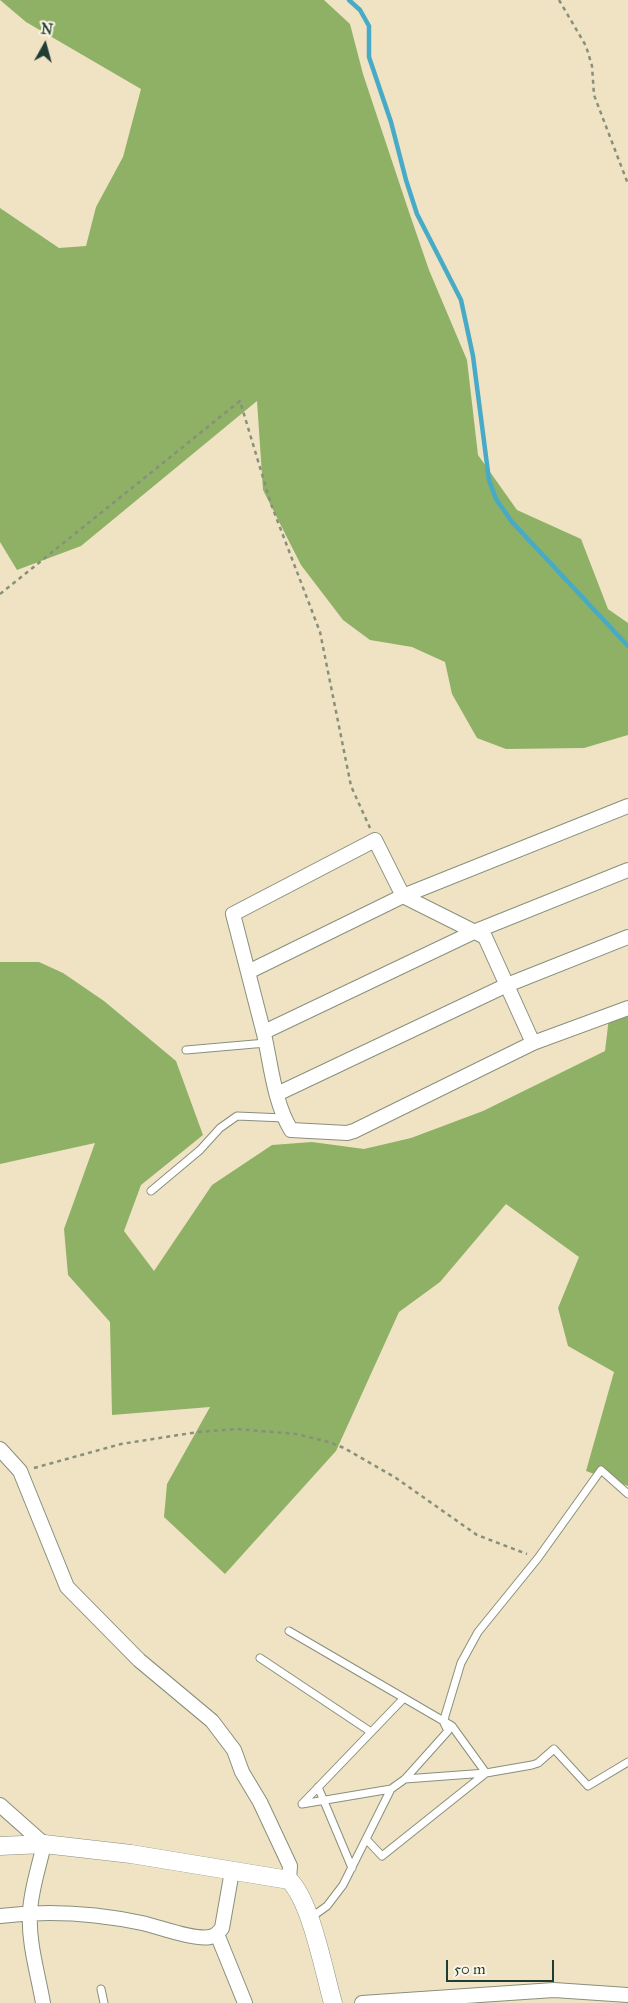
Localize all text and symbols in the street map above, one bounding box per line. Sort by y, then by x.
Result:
north arrow [20,20,70,70]
text: N [40,20,54,39]
scale bar [448,1950,556,1982]
text: 50 m [454,1960,486,1978]

